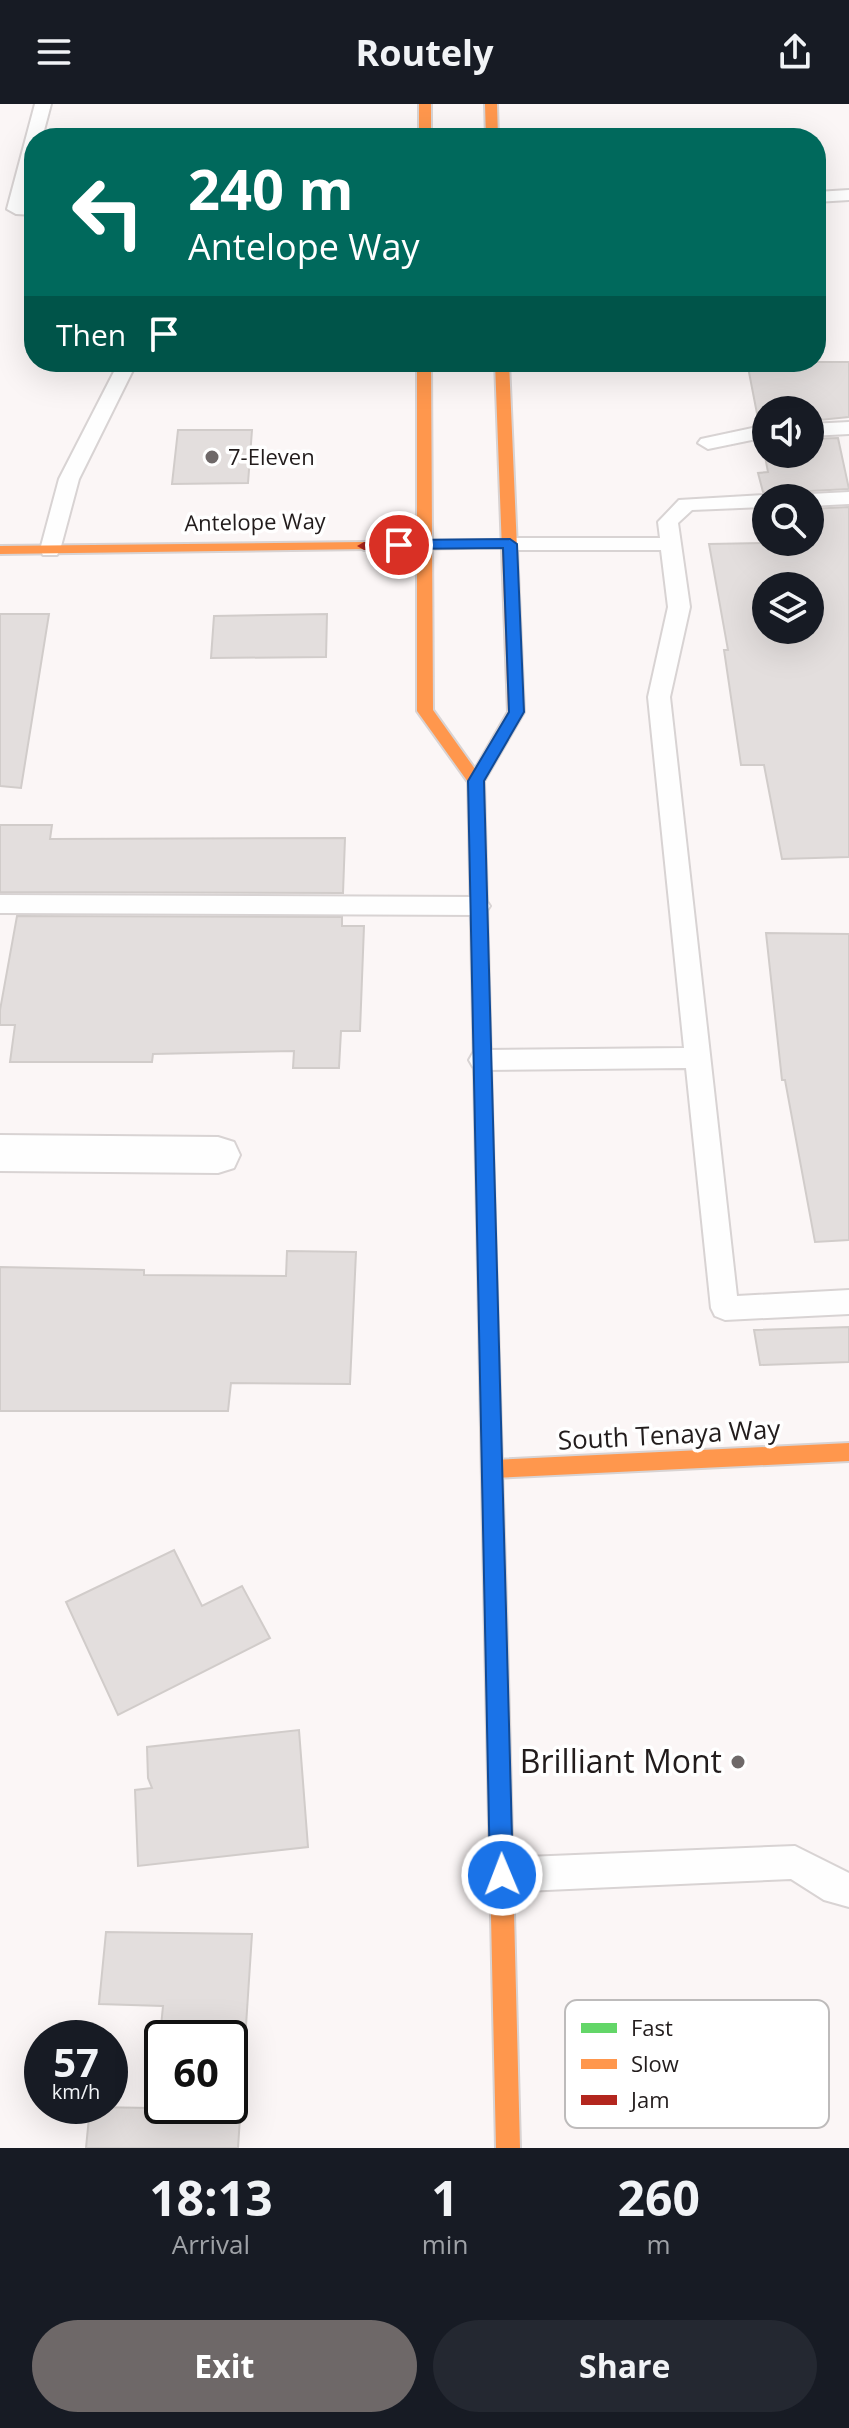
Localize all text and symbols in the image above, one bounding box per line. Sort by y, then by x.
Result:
text: Routely [355,28,494,77]
icon: menu [32,30,76,74]
icon: share [773,30,817,74]
text: 240 m [188,150,354,226]
icon: left [56,160,160,264]
text: Antelope Way [188,222,420,271]
icon: arrive [142,312,186,356]
text: Then [56,314,126,355]
map controls [752,396,824,644]
button: sound [752,396,824,468]
place label: 7-Eleven [228,441,315,471]
marker: 7-Eleven [203,448,221,466]
button: search [752,484,824,556]
street label: Antelope Way [184,505,327,537]
pin [365,511,433,579]
icon: arrive [377,523,421,567]
button: layers [752,572,824,644]
street label: South Tenaya Way [557,1410,782,1458]
place label: Brilliant Mont [520,1739,722,1782]
marker: Brilliant Mont [729,1753,747,1771]
position arrow [460,1833,544,1917]
legend [565,2000,829,2128]
text: Fast [631,2012,673,2042]
speed limit sign: 60 [144,2020,248,2124]
text: 57 [53,2034,99,2089]
text: Slow [631,2048,679,2078]
text: km/h [52,2078,100,2105]
text: Jam [629,2084,670,2114]
text: 18:13 [149,2165,273,2230]
text: 1 [431,2165,459,2230]
text: 260 [617,2165,700,2230]
text: Arrival [172,2226,250,2262]
text: min [422,2226,468,2262]
text: m [647,2226,671,2262]
button: Exit [32,2320,417,2412]
button: Share [433,2320,817,2412]

